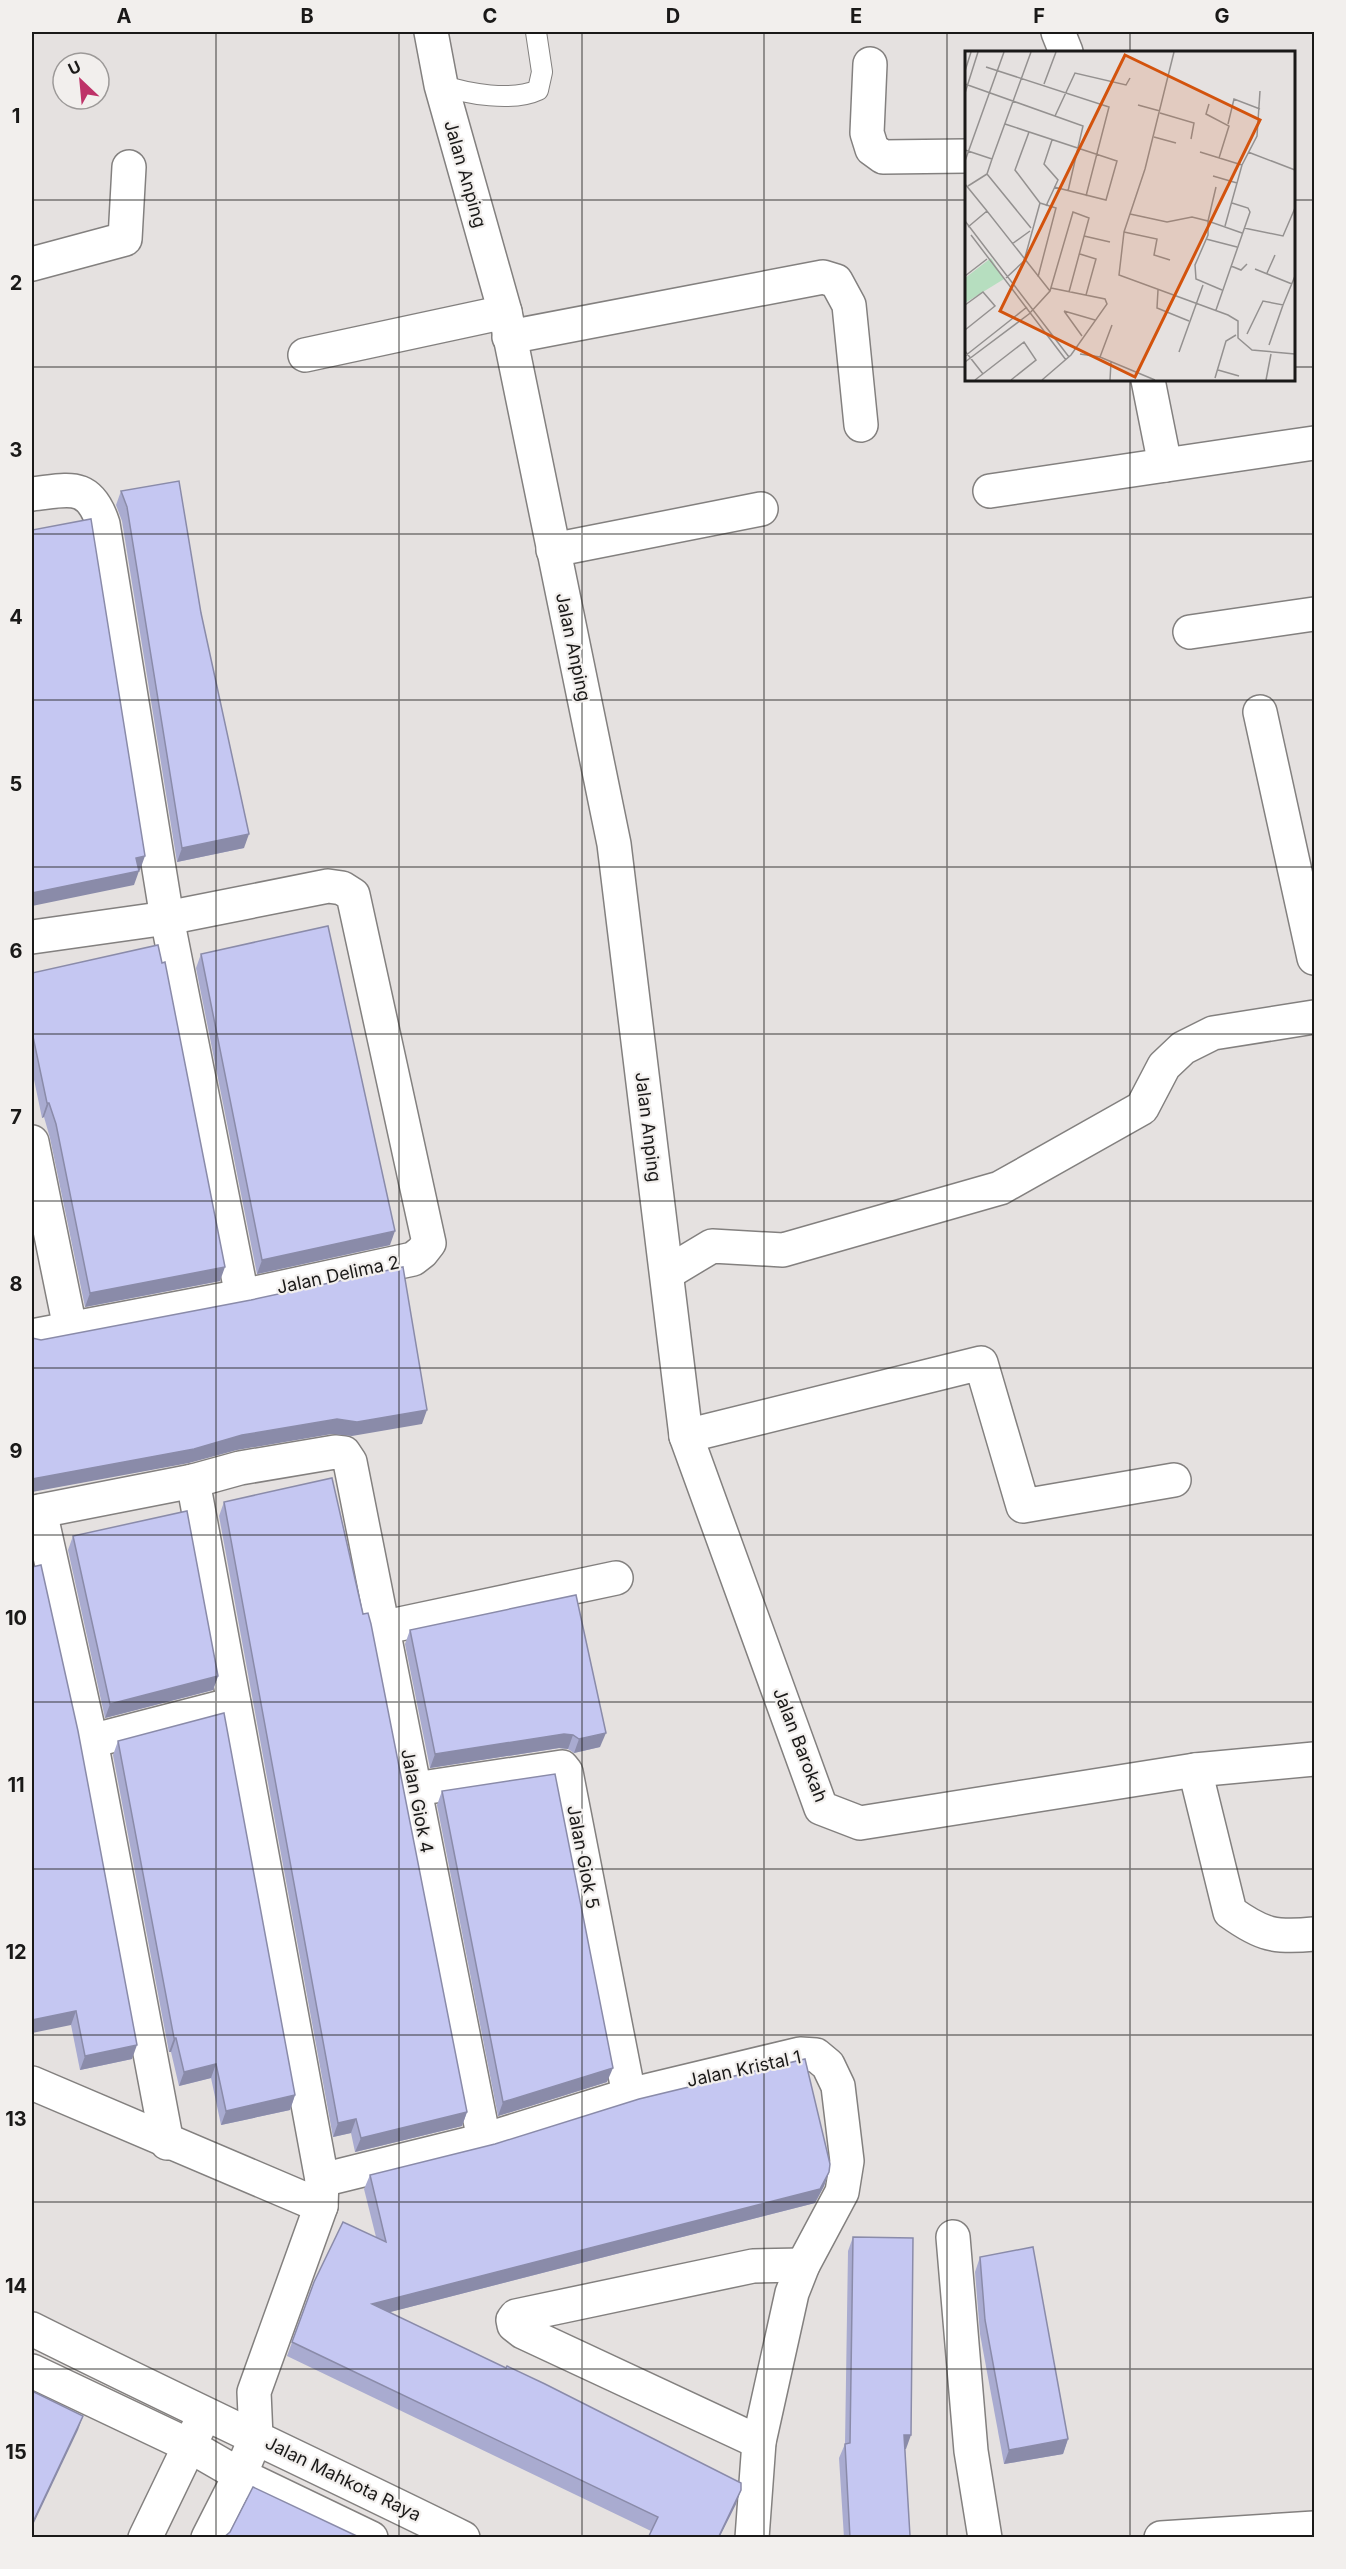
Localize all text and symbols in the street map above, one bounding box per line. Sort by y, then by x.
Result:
text: A [117,4,132,28]
text: B [300,4,314,28]
text: C [483,4,497,28]
text: D [666,4,680,28]
text: E [850,4,862,28]
text: F [1033,4,1045,28]
text: G [1214,4,1230,28]
north arrow [51,51,111,111]
inset map [965,51,1295,381]
text: U [65,56,84,79]
text: 1 [12,104,20,128]
street label: Jalan Anping [440,118,491,230]
text: 2 [10,271,22,295]
text: 3 [10,438,22,462]
street label: Jalan Anping [552,591,595,703]
text: 4 [9,605,23,629]
text: 5 [10,772,22,796]
text: 6 [10,939,23,963]
street label: Jalan Anping [631,1071,666,1183]
text: 7 [10,1105,22,1129]
street label: Jalan Delima 2 [275,1251,401,1298]
text: 8 [9,1272,23,1296]
text: 9 [10,1439,23,1463]
text: 10 [5,1606,27,1630]
street label: Jalan Barokah [769,1685,832,1805]
street label: Jalan Giok 4 [397,1747,438,1855]
text: 11 [7,1773,25,1797]
street label: Jalan Giok 5 [563,1803,604,1910]
text: 12 [5,1940,27,1964]
street label: Jalan Kristal 1 [685,2046,803,2091]
text: 13 [5,2107,27,2131]
text: 14 [5,2274,27,2298]
street label: Jalan Mahkota Raya [262,2432,424,2525]
text: 15 [5,2440,27,2464]

